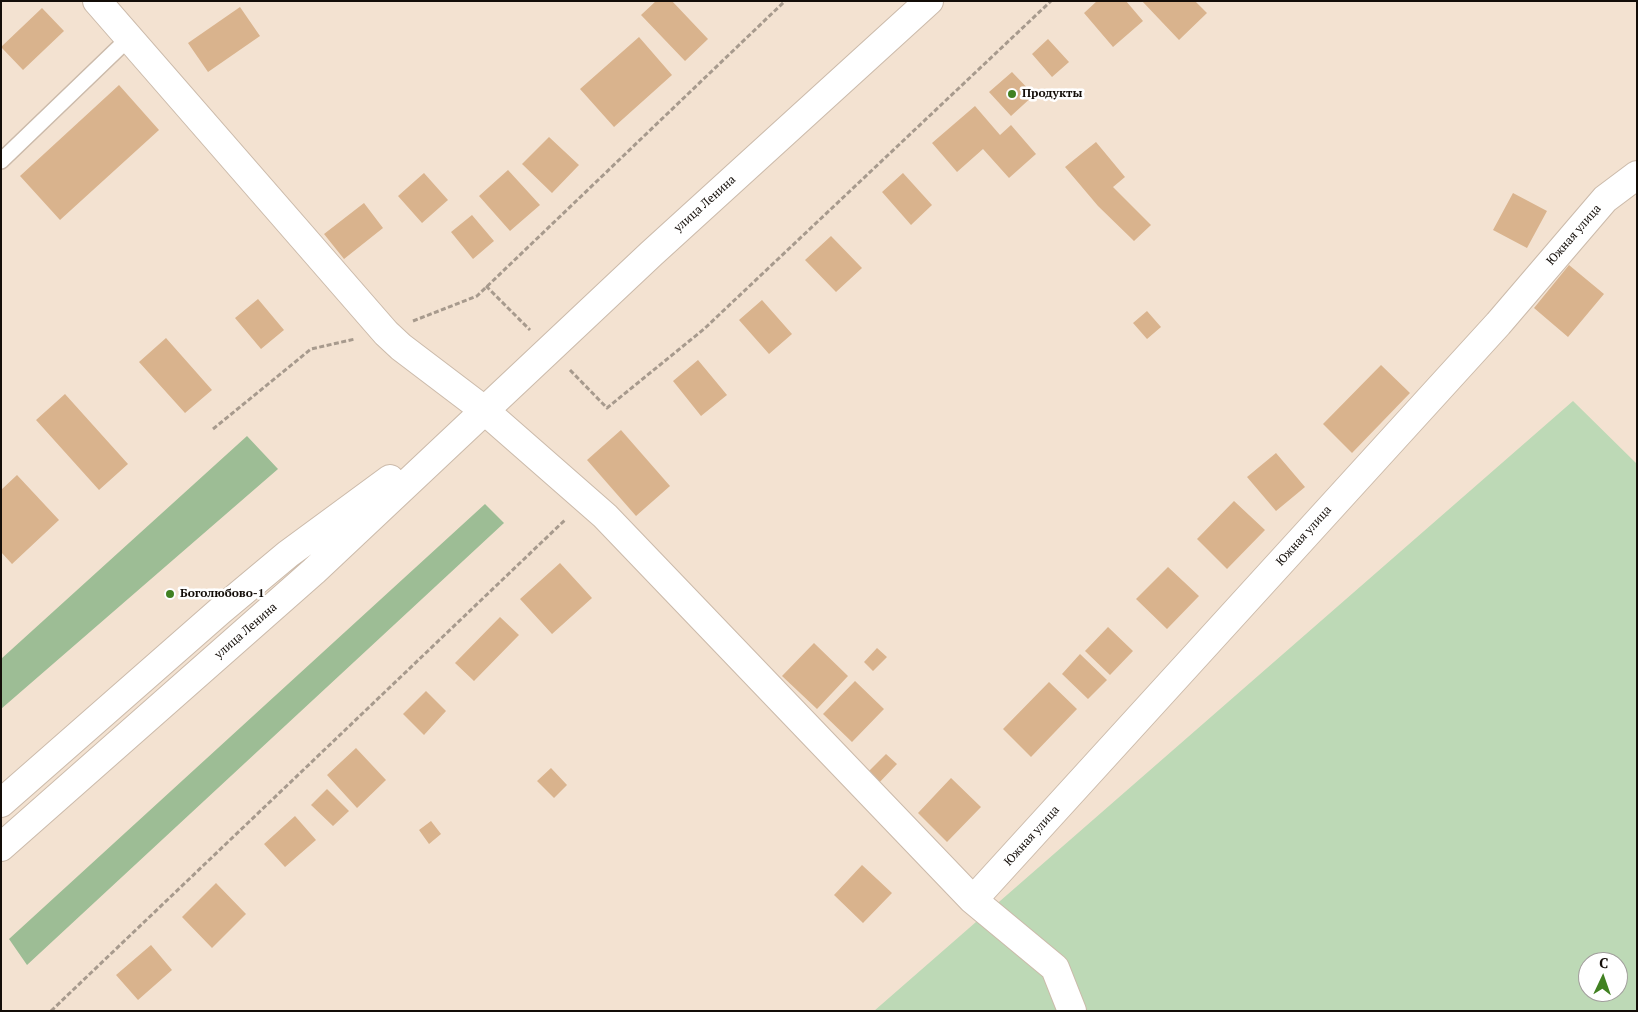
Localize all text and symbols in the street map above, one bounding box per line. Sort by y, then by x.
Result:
place label: Продукты [1022,87,1082,101]
marker: Продукты [1006,88,1018,100]
street label: улица Ленина [671,173,739,235]
street label: Южная улица [1544,202,1604,268]
street label: Южная улица [1273,503,1335,569]
place label: Боголюбово-1 [180,587,265,601]
marker: Боголюбово-1 [164,588,176,600]
street label: улица Ленина [212,600,280,662]
street label: Южная улица [1001,803,1063,869]
north arrow [1578,952,1628,1002]
text: С [1599,953,1609,972]

